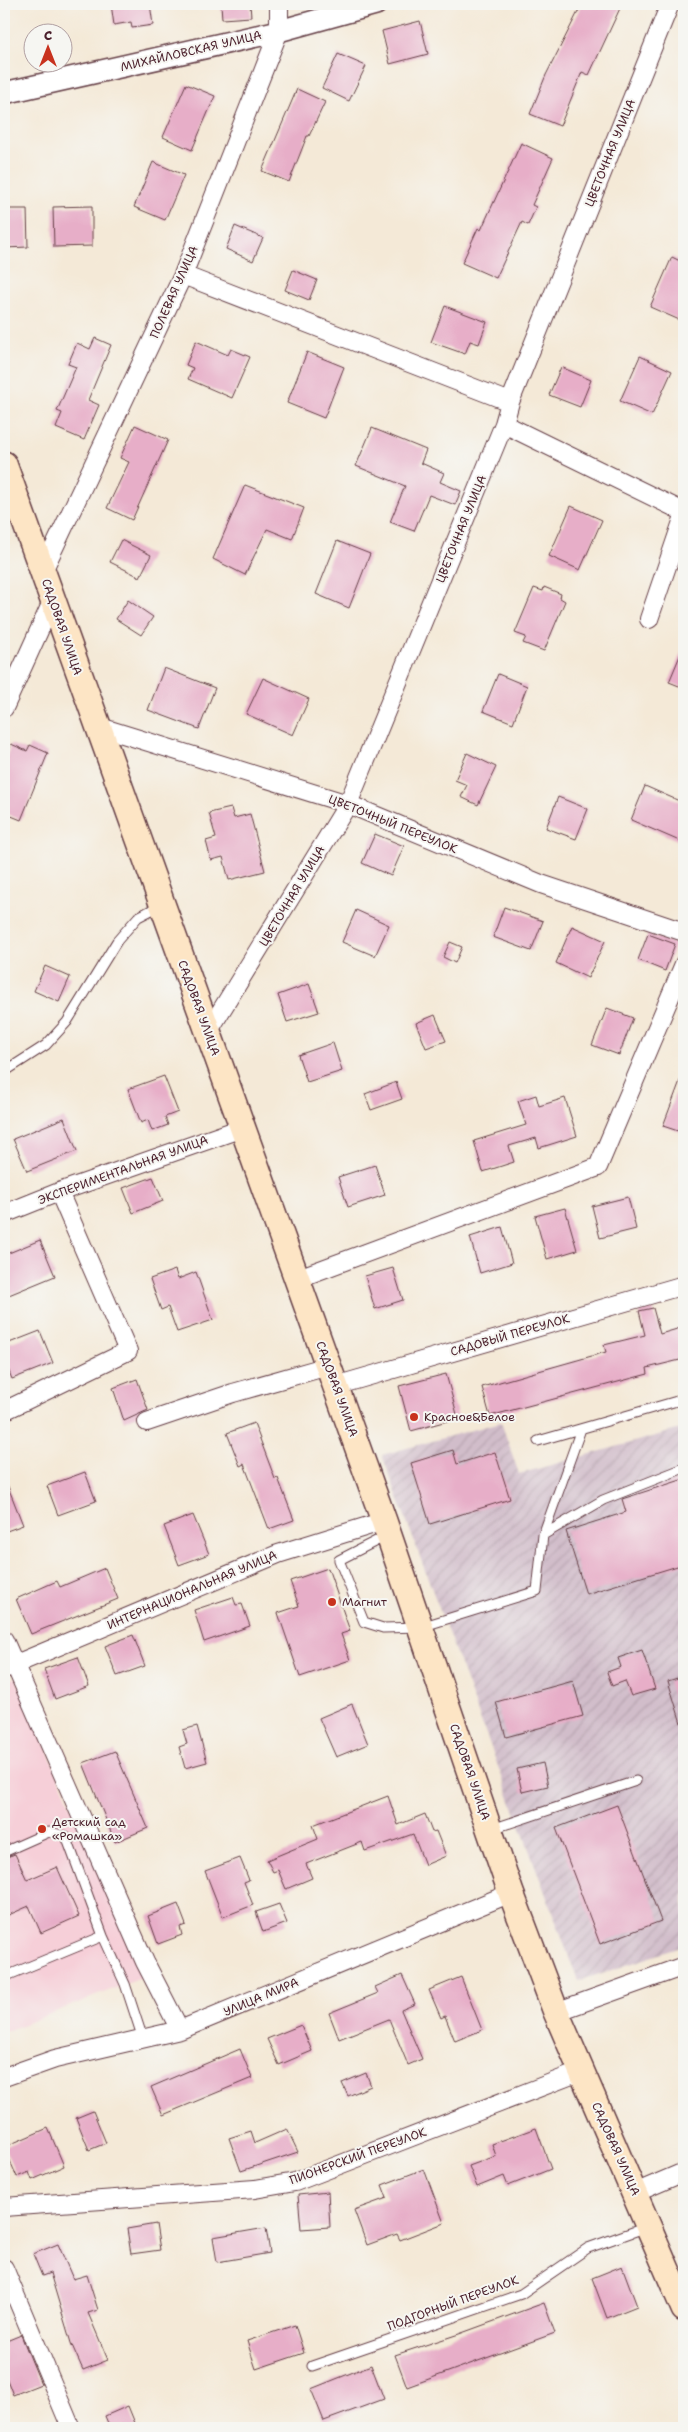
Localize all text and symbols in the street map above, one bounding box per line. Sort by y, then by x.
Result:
north arrow [22,22,72,72]
text: С [44,26,52,44]
street label: МИХАЙЛОВСКАЯ УЛИЦА [119,27,263,75]
street label: ЦВЕТОЧНАЯ УЛИЦА [581,96,639,209]
street label: ПОЛЕВАЯ УЛИЦА [146,243,202,341]
street label: ЦВЕТОЧНАЯ УЛИЦА [432,472,490,585]
street label: САДОВАЯ УЛИЦА [38,577,86,678]
street label: ЦВЕТОЧНЫЙ ПЕРЕУЛОК [326,791,460,857]
street label: ЦВЕТОЧНАЯ УЛИЦА [256,842,329,949]
street label: САДОВАЯ УЛИЦА [174,958,224,1058]
street label: ЭКСПЕРИМЕНТАЛЬНАЯ УЛИЦА [36,1132,210,1208]
street label: САДОВЫЙ ПЕРЕУЛОК [448,1310,572,1360]
street label: САДОВАЯ УЛИЦА [312,1339,362,1439]
place label: Красное&Белое [424,1409,515,1425]
marker: Красное&Белое [408,1411,420,1423]
street label: ИНТЕРНАЦИОНАЛЬНАЯ УЛИЦА [105,1547,280,1633]
place label: Магнит [342,1594,388,1610]
marker: Магнит [326,1596,338,1608]
street label: САДОВАЯ УЛИЦА [446,1722,494,1823]
place label: Детский сад «Ромашка» [52,1814,126,1844]
marker: Детский сад «Ромашка» [36,1823,48,1835]
street label: УЛИЦА МИРА [221,1974,301,2020]
street label: САДОВАЯ УЛИЦА [588,2100,644,2199]
street label: ПИОНЕРСКИЙ ПЕРЕУЛОК [287,2124,429,2188]
street label: ПОДГОРНЫЙ ПЕРЕУЛОК [385,2272,521,2334]

